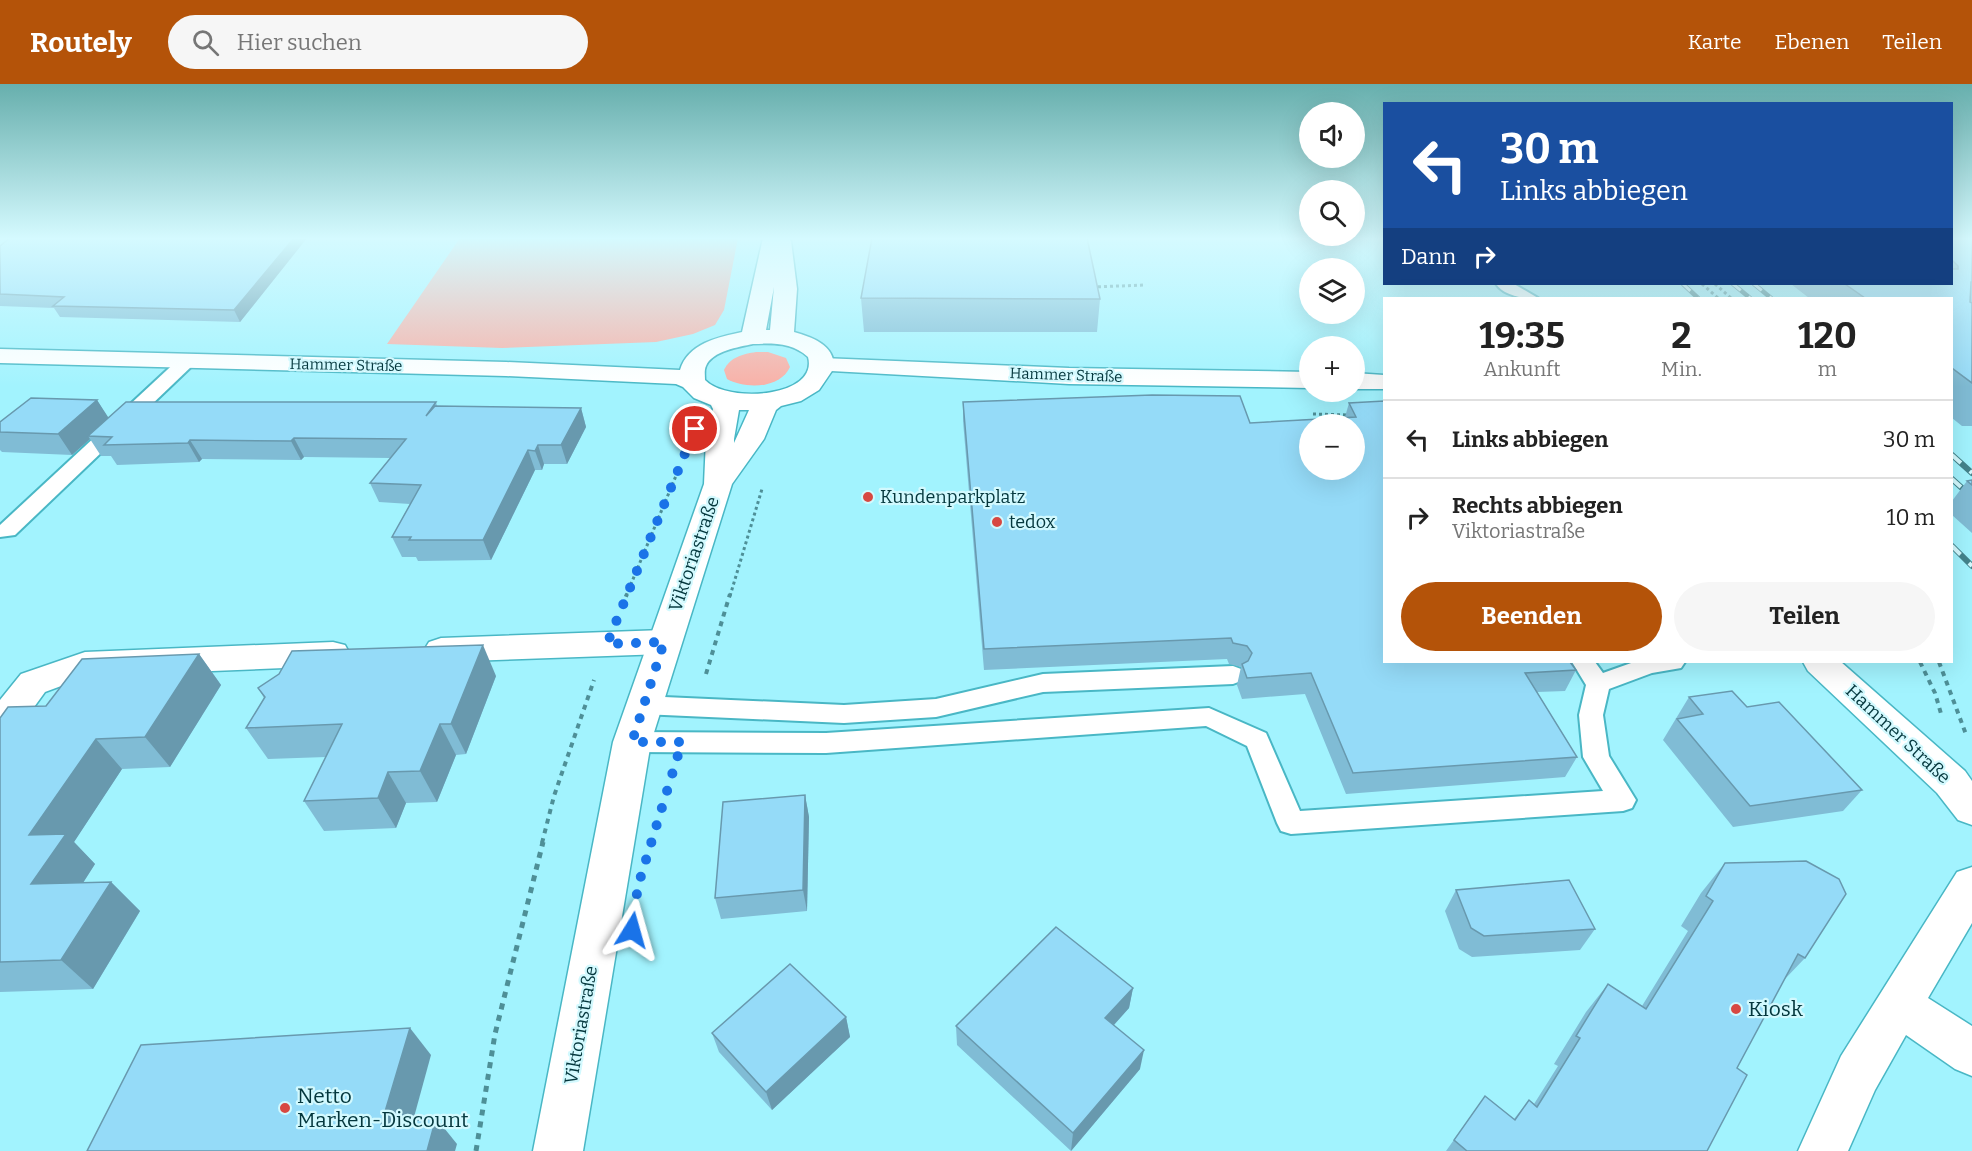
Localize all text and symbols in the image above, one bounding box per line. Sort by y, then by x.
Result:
search box [168,15,588,69]
text: Routely [30,26,132,59]
icon: search [189,26,222,59]
text: Hier suchen [237,29,362,56]
text: Karte [1688,29,1741,55]
text: Ebenen [1774,29,1849,55]
text: Teilen [1882,29,1942,55]
map controls [1299,102,1365,480]
button: sound [1299,102,1365,168]
text: 30 m [1500,124,1599,174]
icon: left [1401,126,1479,204]
text: Links abbiegen [1500,175,1688,207]
button: search [1299,180,1365,246]
icon: right [1468,240,1501,273]
text: Dann [1401,243,1456,270]
button: layers [1299,258,1365,324]
text: 19:35 [1479,314,1565,358]
text: 2 [1671,314,1692,358]
text: 120 [1798,314,1857,358]
button: + [1299,336,1365,402]
street label: Hammer Straße [289,355,403,375]
text: Ankunft [1484,357,1561,381]
text: Min. [1661,357,1702,381]
text: m [1818,357,1837,381]
street label: Hammer Straße [1009,364,1123,386]
pin [669,403,720,454]
icon: arrive [678,412,711,445]
button: − [1299,414,1365,480]
icon: left [1401,423,1434,456]
text: Links abbiegen [1452,426,1609,453]
text: 30 m [1883,426,1935,453]
place label: Kundenparkplatz [880,486,1025,508]
marker: Kundenparkplatz [861,490,875,504]
text: Rechts abbiegen [1452,492,1623,519]
street label: Viktoriastraße [664,494,724,614]
icon: right [1401,501,1434,534]
text: 10 m [1887,504,1935,531]
place label: tedox [1009,511,1056,533]
marker: tedox [990,515,1004,529]
text: Viktoriastraße [1452,519,1585,543]
button: Beenden [1401,582,1662,651]
button: Teilen [1674,582,1935,651]
street label: Hammer Straße [1841,680,1955,788]
position arrow [600,898,664,962]
street label: Viktoriastraße [560,964,602,1086]
place label: Kiosk [1748,996,1803,1022]
marker: Kiosk [1729,1002,1743,1016]
place label: Netto Marken-Discount [297,1083,469,1133]
marker: Netto Marken-Discount [278,1101,292,1115]

